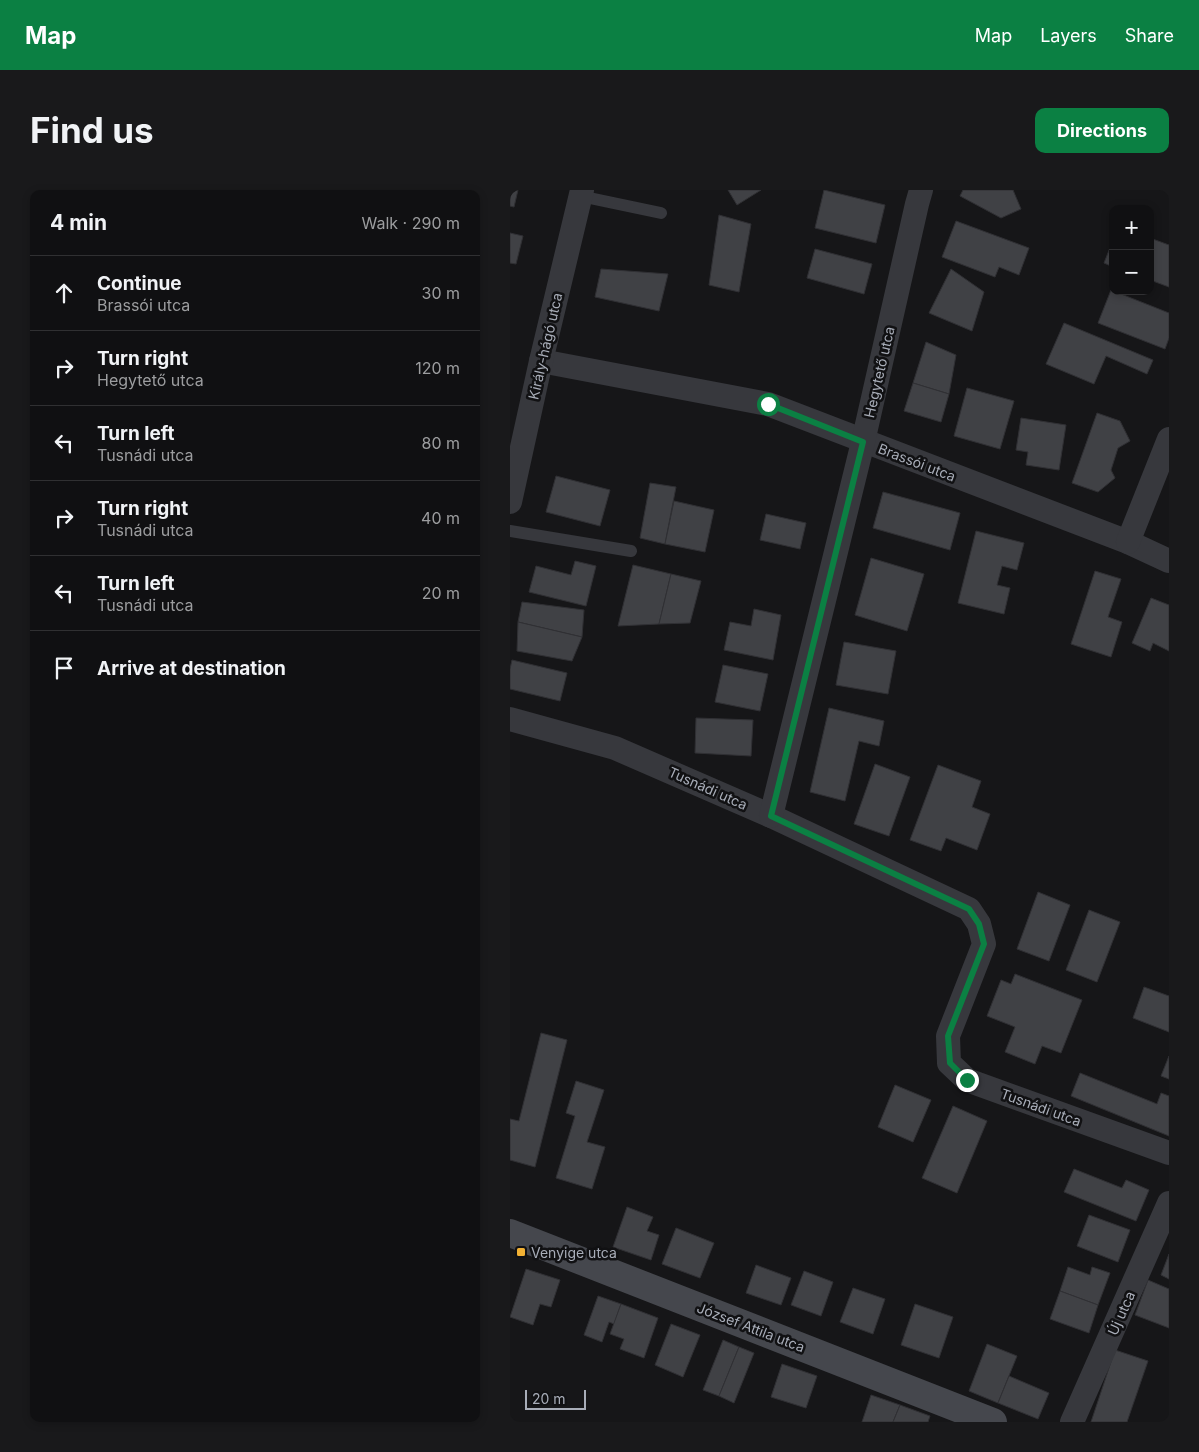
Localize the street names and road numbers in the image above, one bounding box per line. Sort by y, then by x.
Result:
street label: Király-hágó utca [524,291,566,401]
street label: Hegytető utca [860,325,898,419]
street label: Brassói utca [876,439,958,485]
street label: Tusnádi utca [666,763,750,813]
street label: Tusnádi utca [998,1085,1084,1129]
street label: Új utca [1104,1288,1138,1338]
street label: József Attila utca [695,1299,807,1355]

